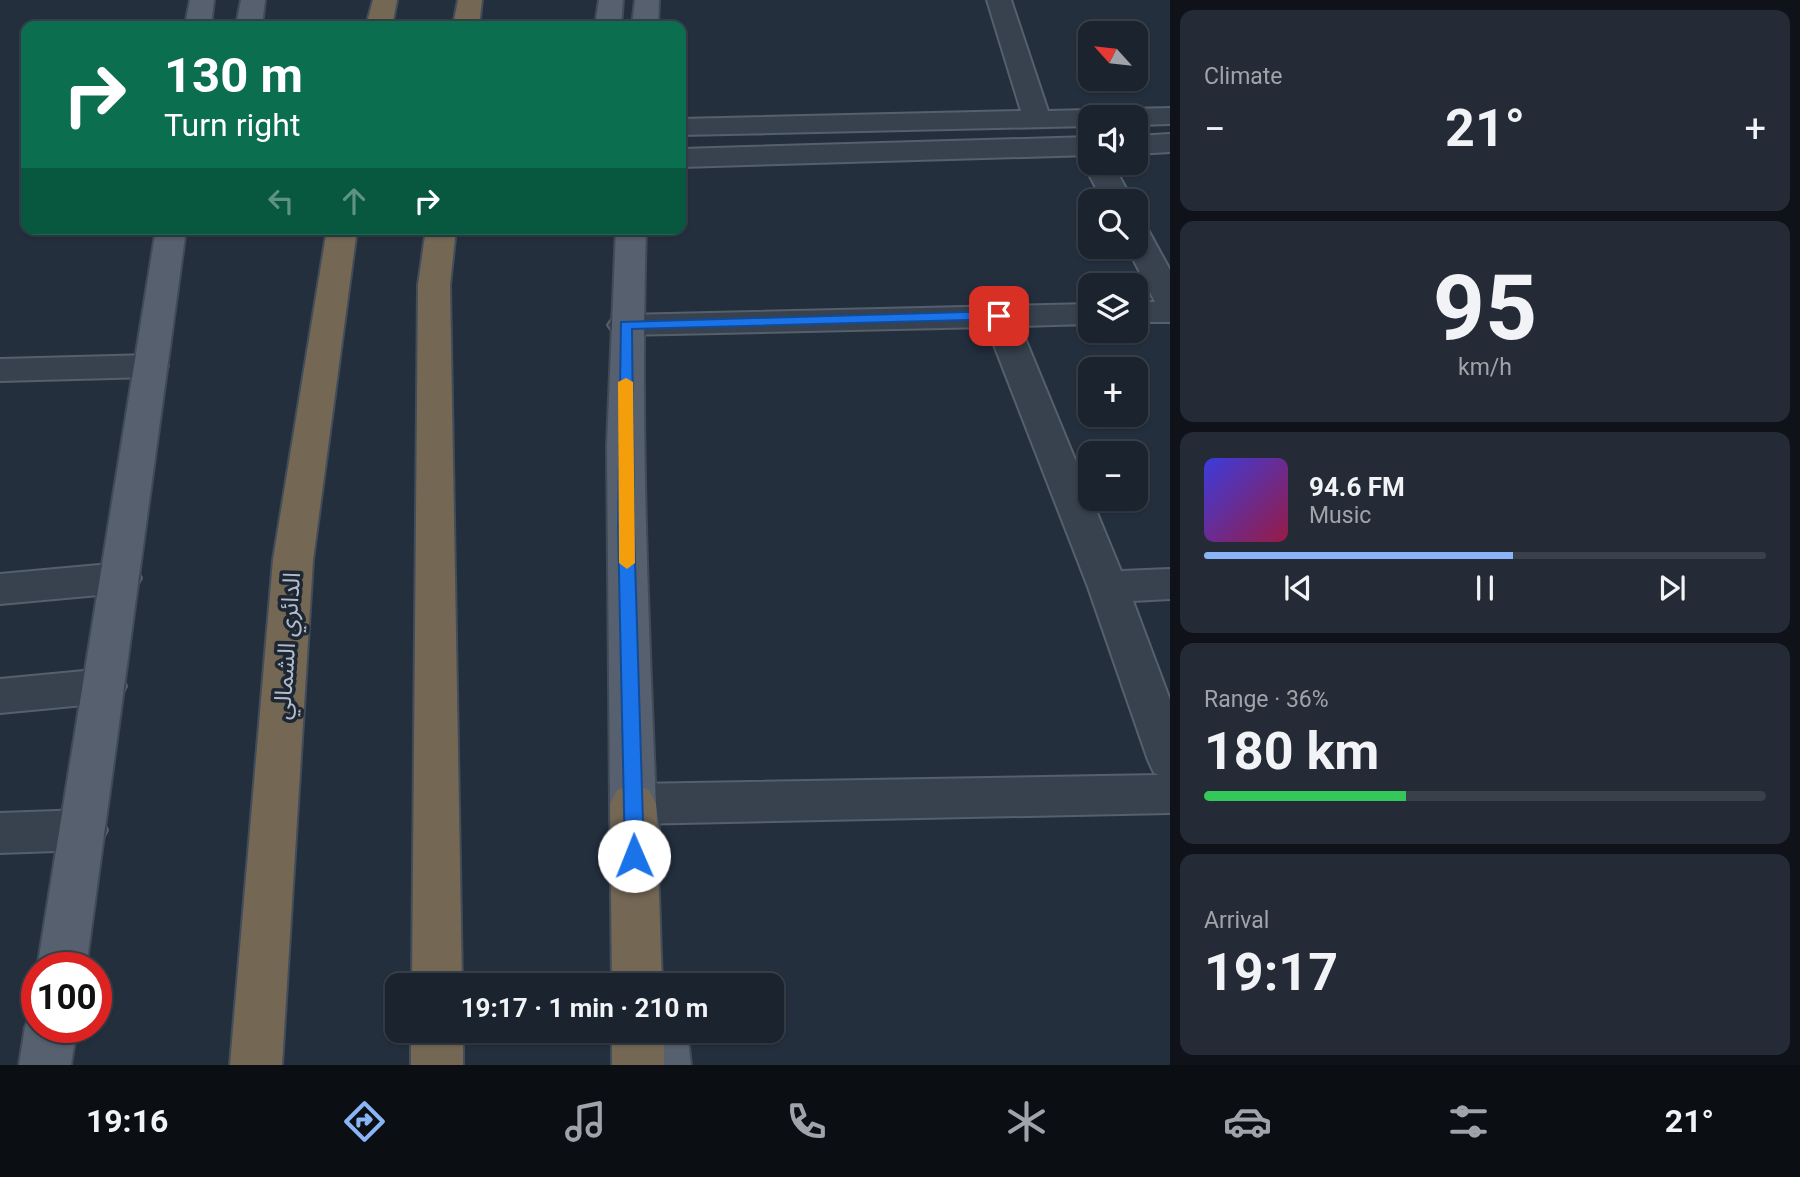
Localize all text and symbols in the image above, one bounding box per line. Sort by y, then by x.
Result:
north arrow [1078,21,1148,91]
map controls [1078,21,1148,511]
text: 130 m [164,47,303,104]
icon: right [49,49,140,140]
text: Climate [1204,63,1283,90]
text: 21° [1445,98,1525,159]
button: sound [1078,105,1148,175]
text: Turn right [164,106,300,144]
text: − [1204,107,1226,151]
text: + [1744,107,1766,151]
icon: left [262,182,300,220]
icon: ahead [335,182,373,220]
icon: right [408,182,446,220]
button: search [1078,189,1148,259]
text: 95 [1433,255,1537,361]
button: layers [1078,273,1148,343]
pin [969,286,1029,346]
icon: arrive [980,297,1018,335]
text: km/h [1458,354,1512,381]
button: + [1078,357,1148,427]
button: − [1078,441,1148,511]
text: 94.6 FM [1309,472,1405,502]
text: Music [1309,502,1371,529]
icon: previous [1279,569,1317,607]
icon: pause [1466,569,1504,607]
icon: next [1653,569,1691,607]
street label: الدائري الشمالي [268,571,311,721]
text: Range · 36% [1204,686,1329,713]
text: 180 km [1204,721,1379,782]
position arrow [597,819,671,893]
text: Arrival [1204,907,1269,934]
text: 19:17 [1204,942,1338,1003]
speed limit sign: 100 [21,952,112,1043]
text: 19:17 · 1 min · 210 m [461,993,708,1023]
icon: directions [340,1097,389,1146]
icon: music [561,1097,610,1146]
icon: phone [782,1097,831,1146]
icon: climate [1002,1097,1051,1146]
icon: car [1223,1097,1272,1146]
icon: filters [1444,1097,1493,1146]
text: 19:16 [86,1102,168,1140]
text: 21° [1665,1102,1714,1140]

